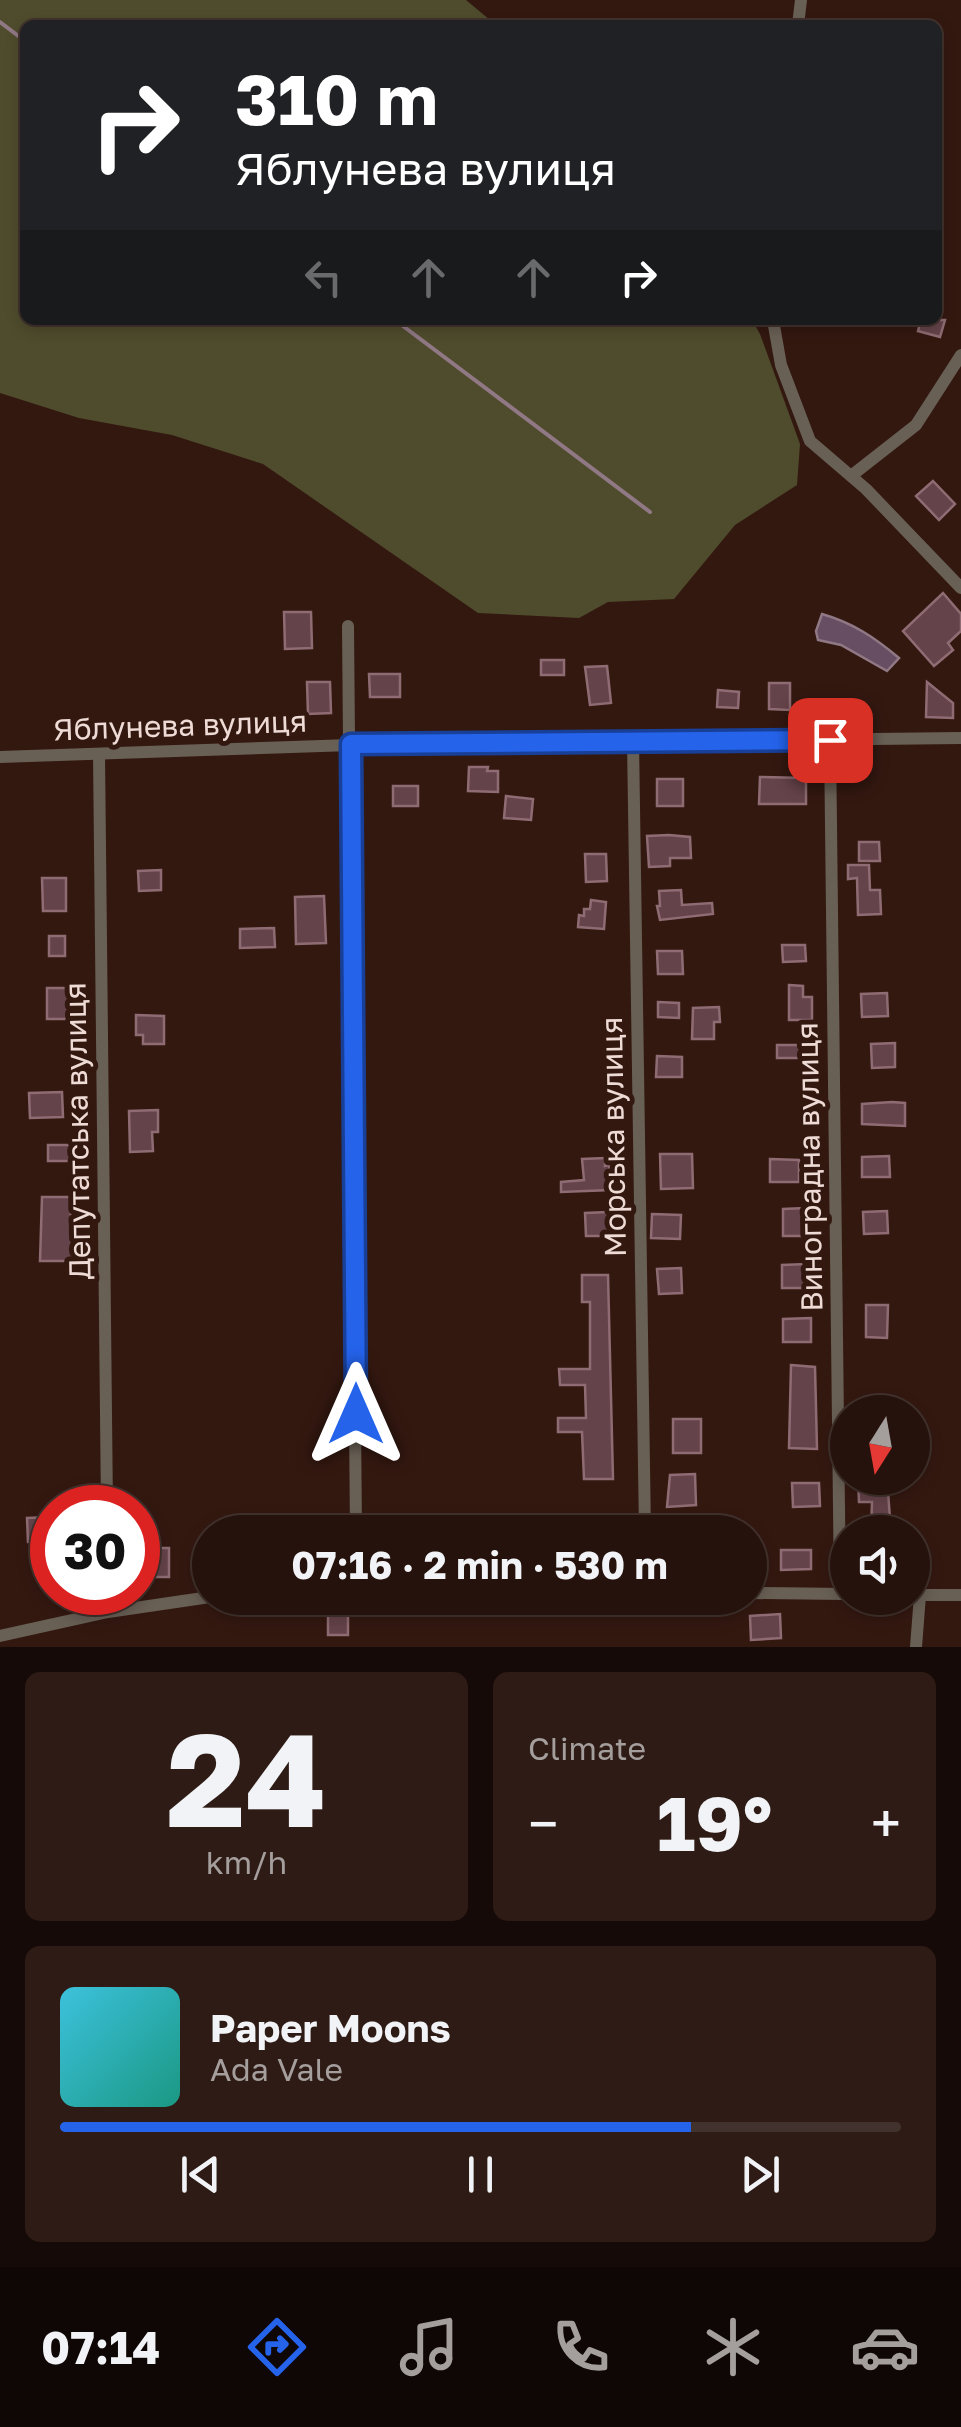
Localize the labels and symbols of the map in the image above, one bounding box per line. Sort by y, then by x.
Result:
pin [788,698,873,783]
street label: Яблунева вулиця [52,703,307,747]
street label: Депутатська вулиця [56,982,98,1280]
street label: Морська вулиця [593,1017,633,1257]
street label: Виноградна вулиця [788,1022,830,1312]
position arrow [304,1362,408,1466]
north arrow [830,1395,930,1495]
speed limit sign: 30 [30,1485,160,1615]

